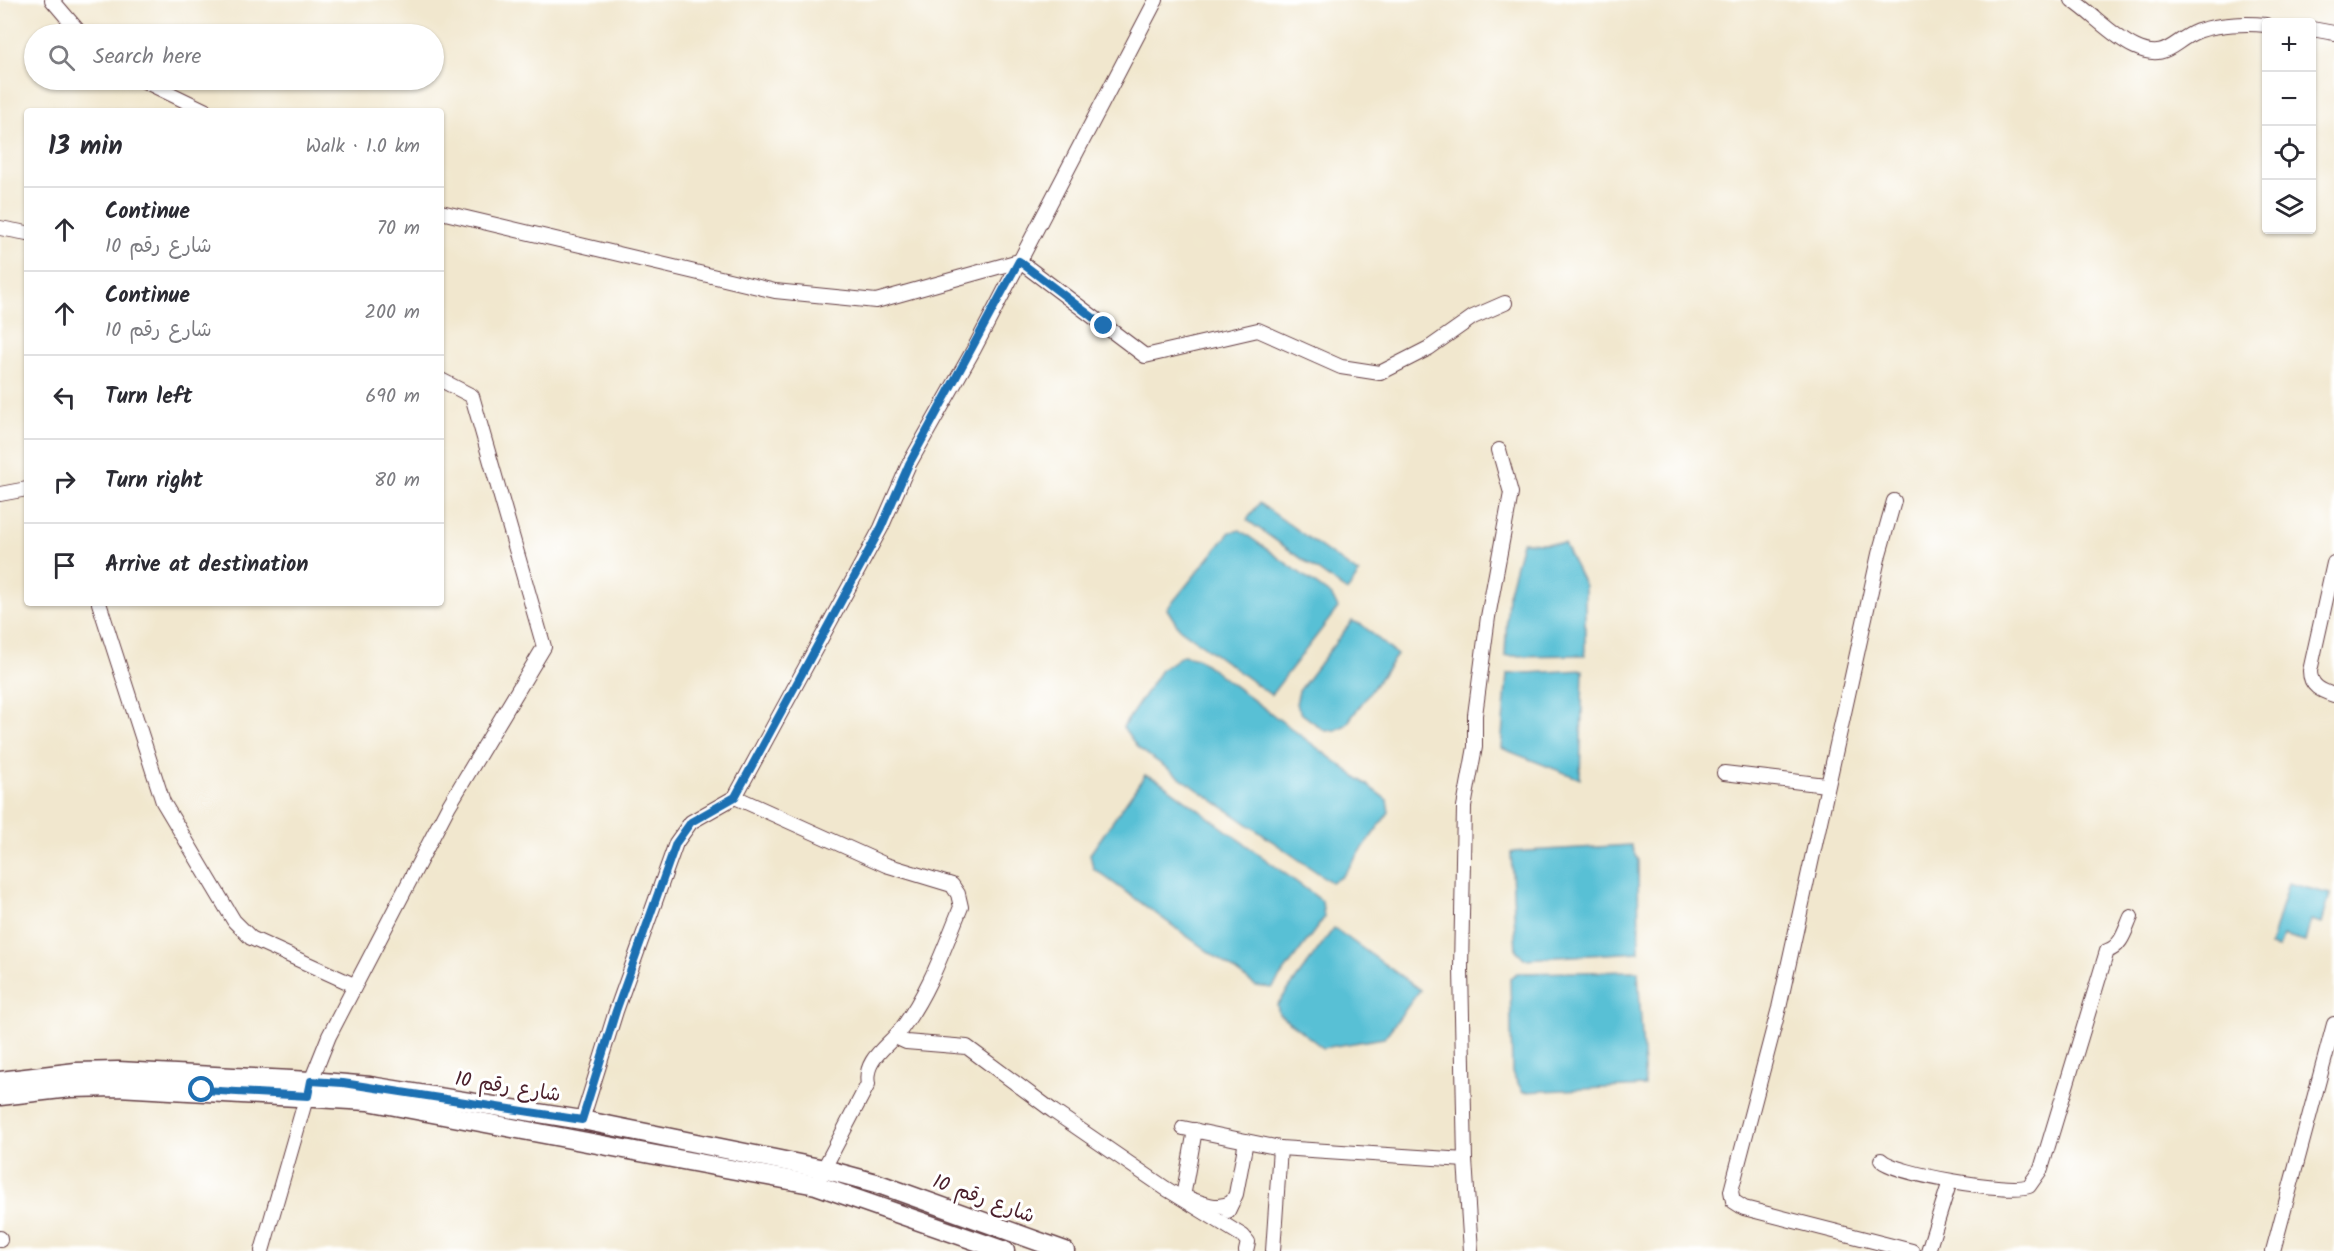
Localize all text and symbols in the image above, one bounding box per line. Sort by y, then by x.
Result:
map controls [2262,18,2316,234]
button: + [2262,18,2316,72]
search box [24,24,444,90]
text: Search here [93,40,201,75]
icon: search [45,41,78,74]
button: − [2262,72,2316,126]
text: 13 min [48,126,123,168]
button: locate [2262,126,2316,180]
text: Walk · 1.0 km [306,131,420,163]
button: layers [2262,180,2316,234]
text: Continue [105,195,190,230]
icon: ahead [48,213,81,246]
text: 70 m [377,213,420,245]
text: شارع رقم 10 [105,231,212,263]
text: Continue [105,279,190,314]
icon: ahead [48,297,81,330]
text: 200 m [364,297,420,329]
route end [1090,312,1116,338]
text: شارع رقم 10 [105,315,212,347]
text: Turn left [105,380,192,415]
icon: left [48,381,81,414]
text: 690 m [365,381,420,413]
text: Turn right [105,464,203,499]
icon: right [48,465,81,498]
text: 80 m [374,465,420,497]
text: Arrive at destination [105,548,308,583]
icon: arrive [48,549,81,582]
street label: شارع رقم 10 [452,1064,563,1112]
route start [188,1076,214,1102]
street label: شارع رقم 10 [928,1167,1039,1233]

